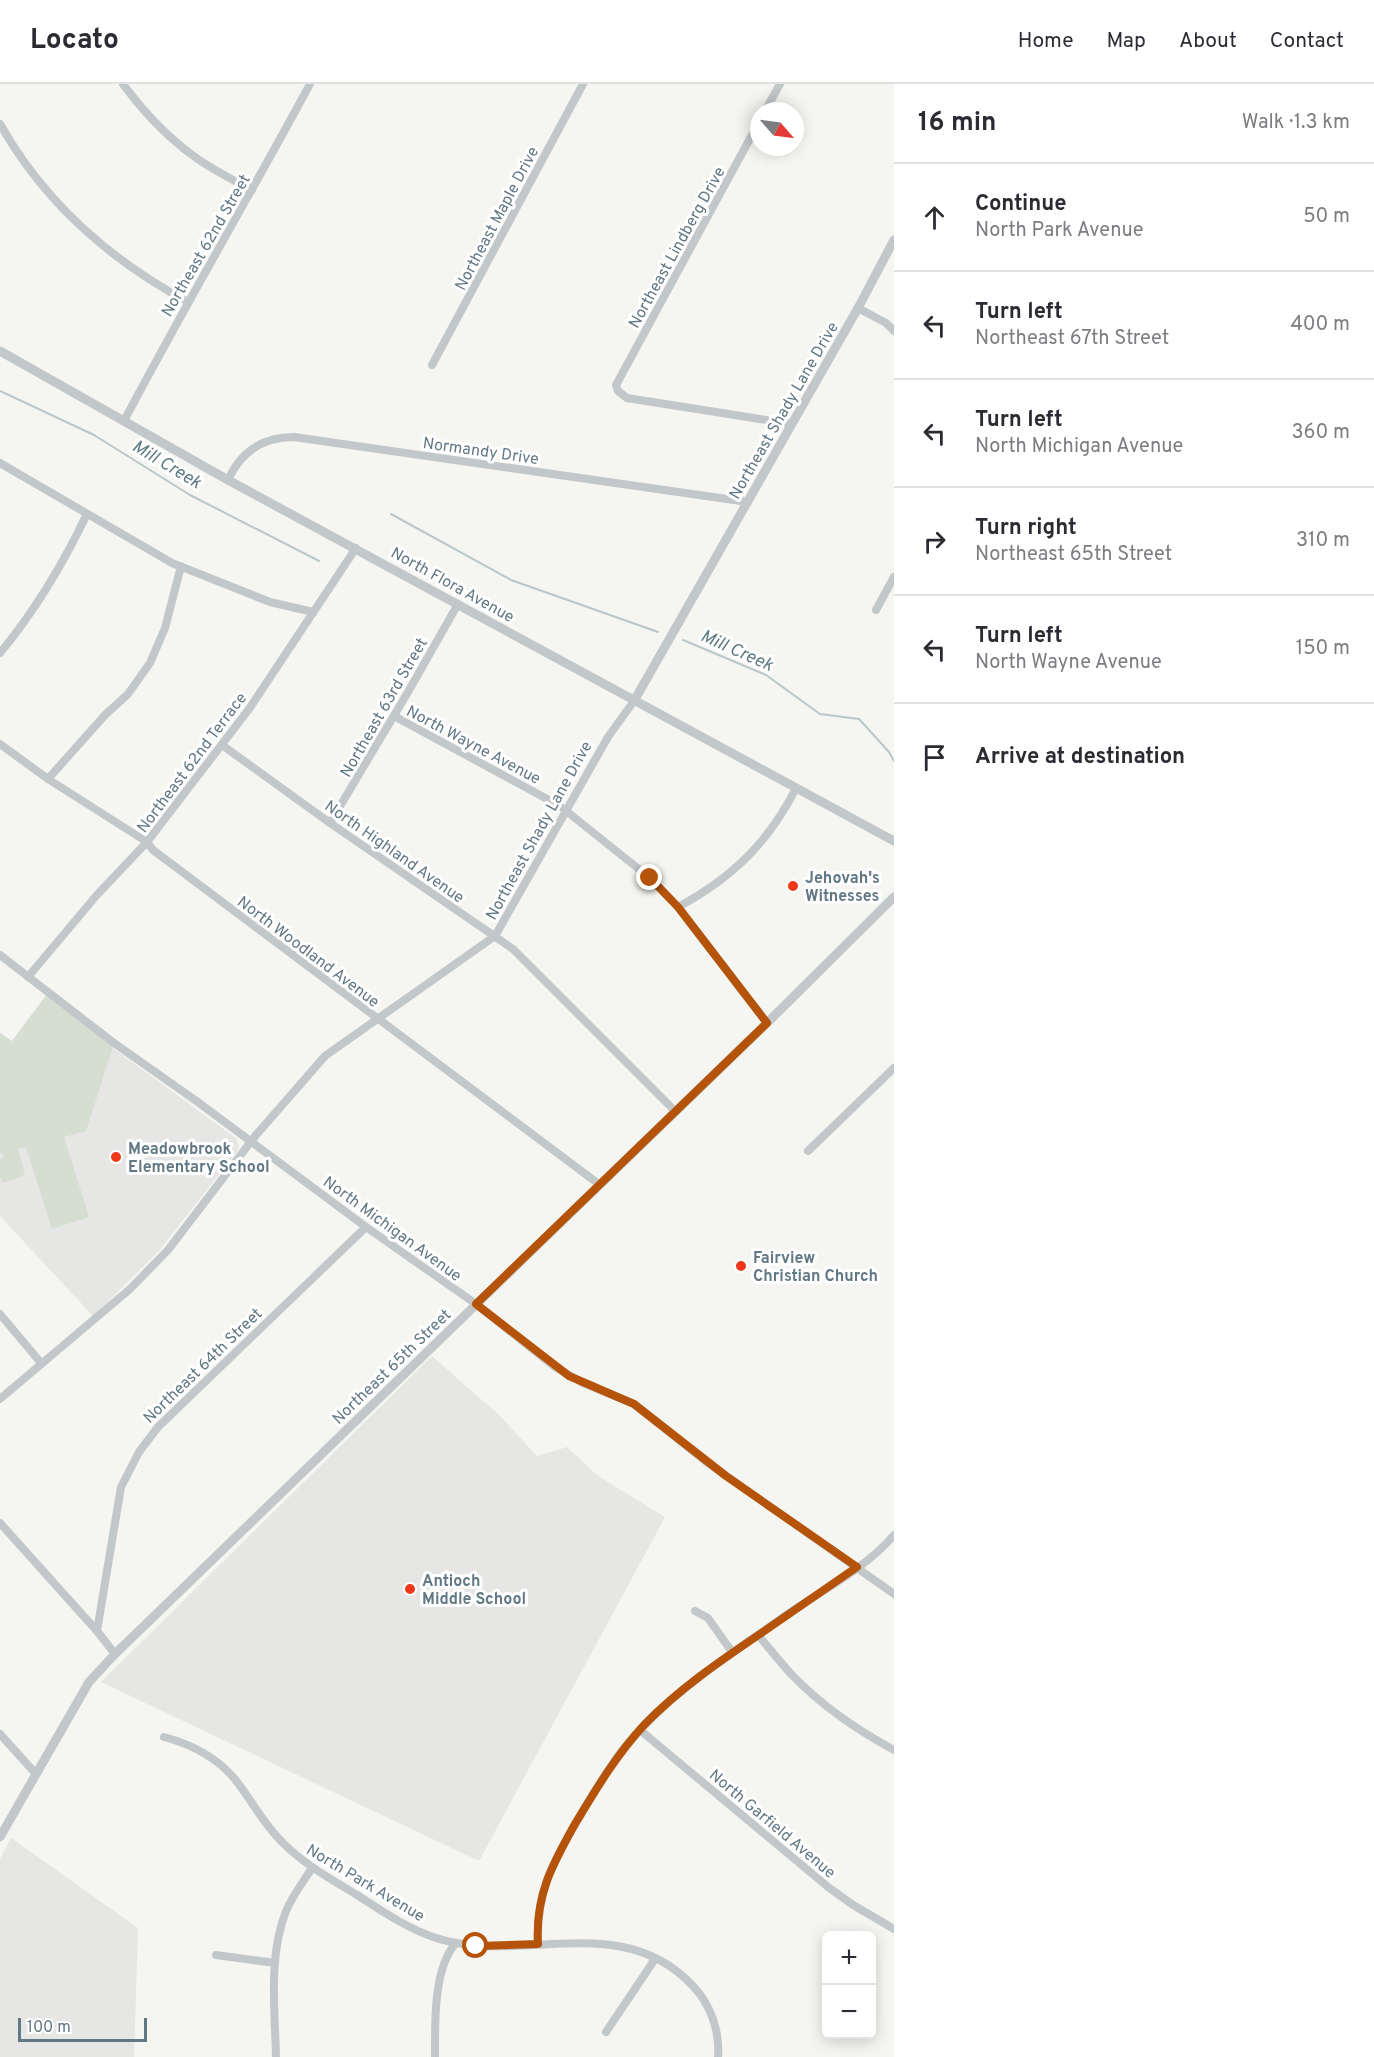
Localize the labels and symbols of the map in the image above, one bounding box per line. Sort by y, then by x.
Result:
north arrow [750,102,804,156]
street label: Northeast Maple Drive [451,143,544,294]
street label: Northeast Lindberg Drive [625,164,730,332]
street label: Northeast 62nd Street [158,171,256,321]
street label: Northeast Shady Lane Drive [726,319,844,503]
street label: Normandy Drive [421,434,540,470]
water label: Mill Creek [127,436,206,495]
street label: North Flora Avenue [387,544,517,628]
water label: Mill Creek [697,625,777,678]
street label: Northeast 63rd Street [337,635,433,781]
street label: Northeast 62nd Terrace [133,689,252,837]
street label: North Wayne Avenue [402,702,544,790]
street label: Northeast Shady Lane Drive [482,738,597,924]
street label: North Highland Avenue [320,797,468,908]
route end [636,864,662,890]
place label: Jehovah's Witnesses [805,869,880,907]
marker: Jehovah's Witnesses [786,879,800,893]
street label: North Woodland Avenue [233,893,383,1013]
place label: Meadowbrook Elementary School [128,1140,270,1178]
marker: Meadowbrook Elementary School [109,1150,123,1164]
street label: North Michigan Avenue [319,1173,465,1287]
place label: Fairview Christian Church [753,1249,878,1287]
marker: Fairview Christian Church [734,1259,748,1273]
street label: Northeast 64th Street [140,1304,267,1428]
street label: Northeast 65th Street [329,1305,456,1429]
place label: Antioch Middle School [422,1572,526,1610]
marker: Antioch Middle School [403,1582,417,1596]
street label: North Garfield Avenue [704,1766,839,1883]
street label: North Park Avenue [302,1840,428,1927]
route start [462,1932,488,1958]
scale bar [18,2015,147,2042]

